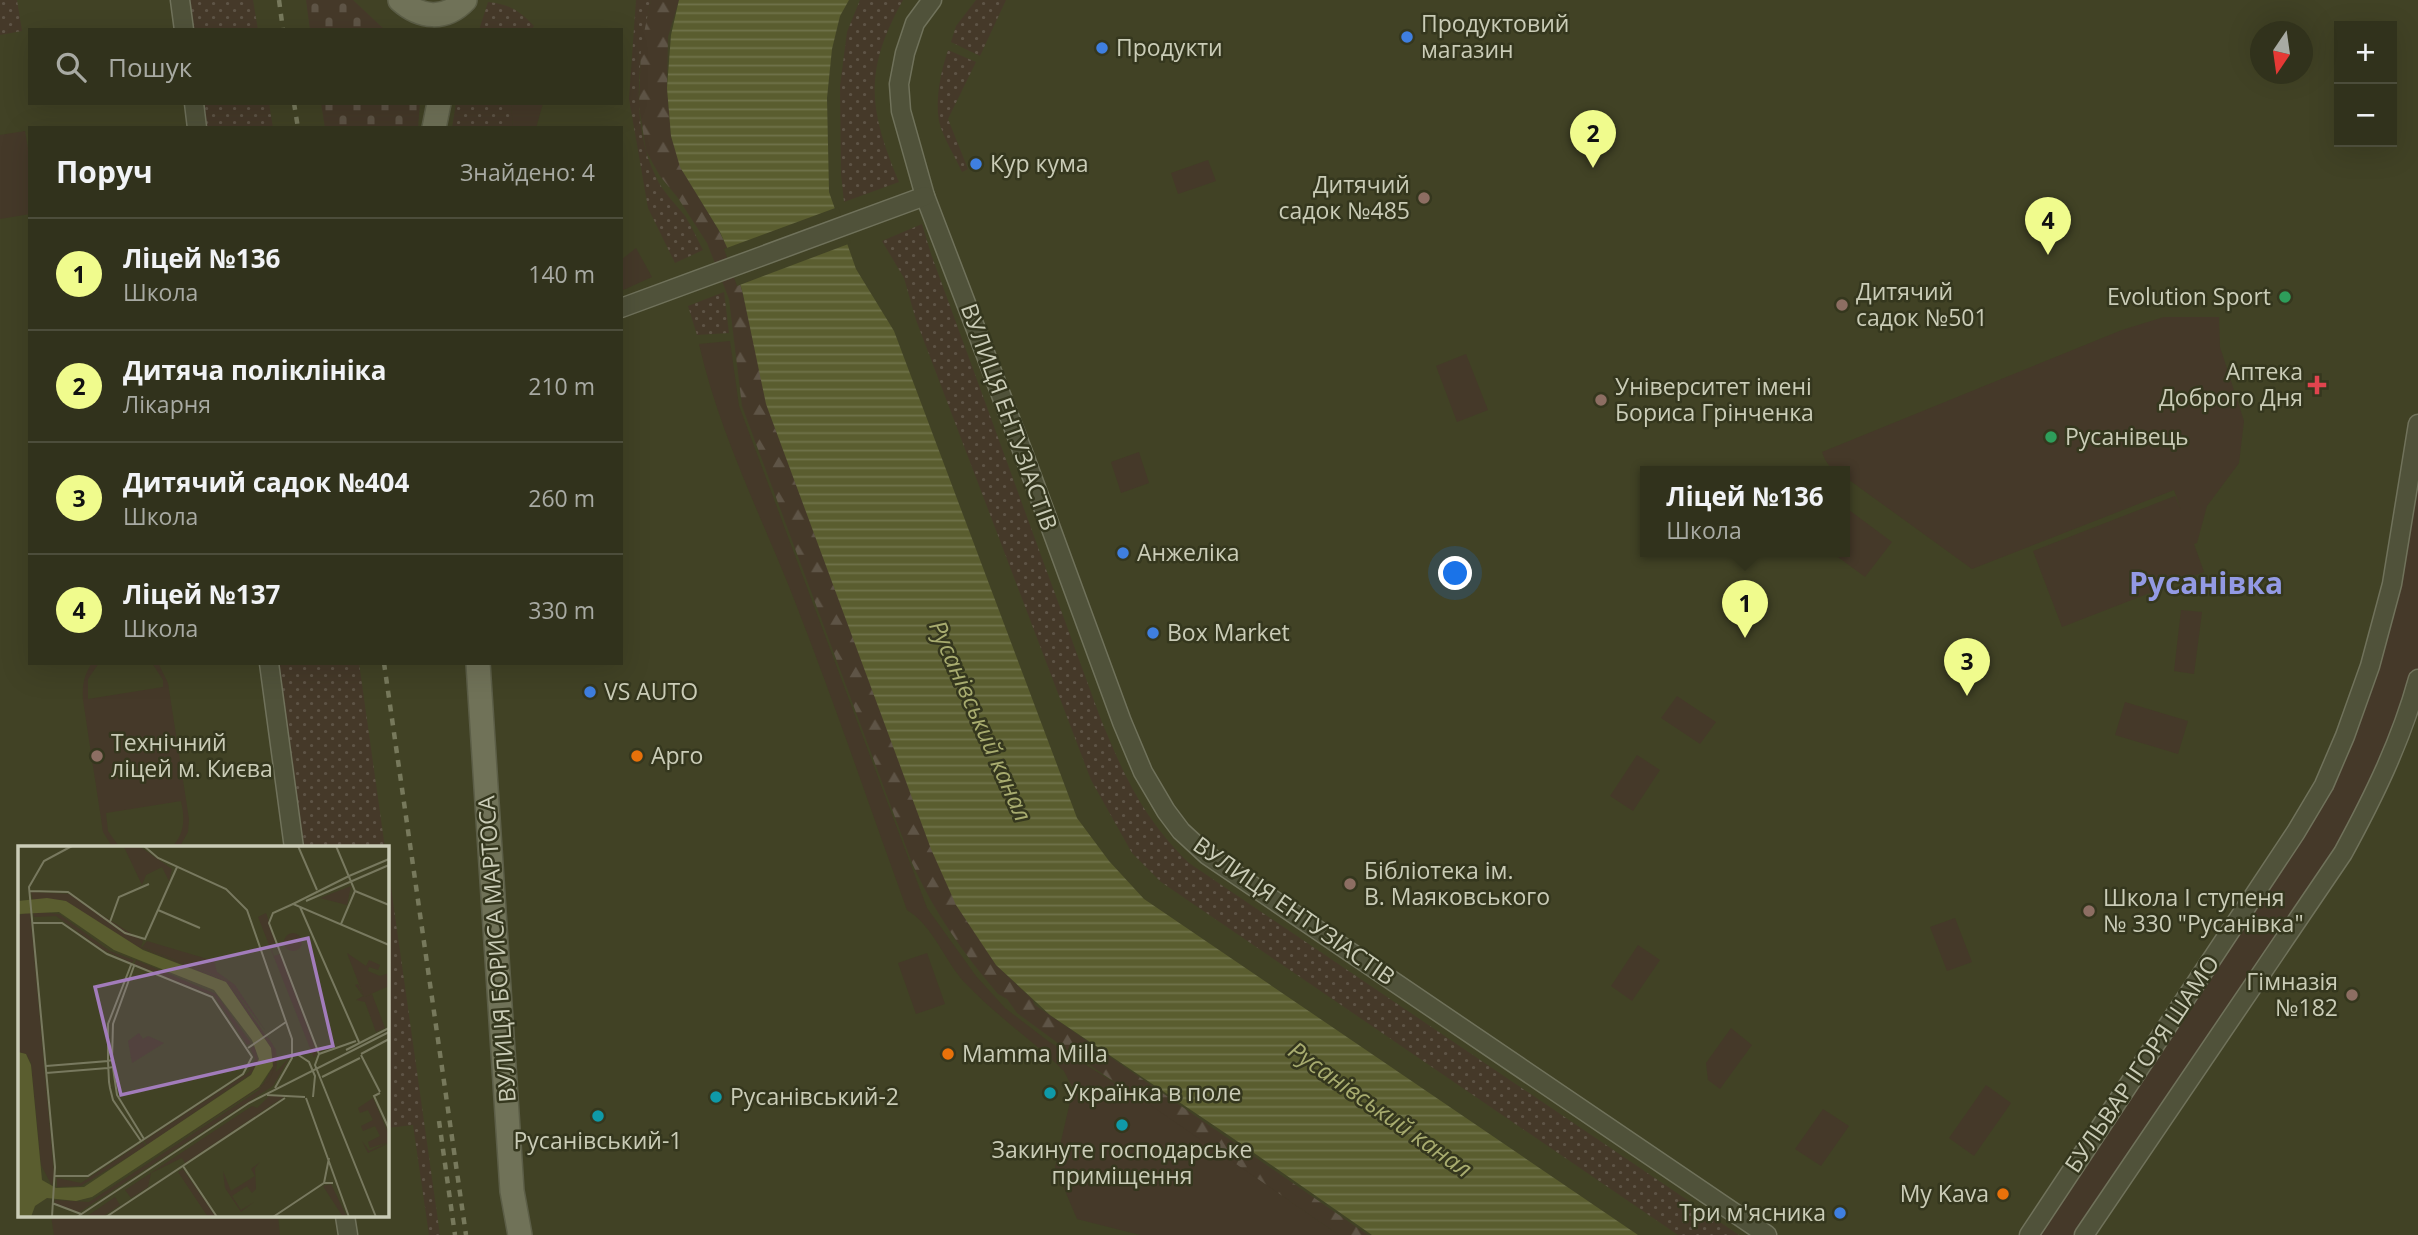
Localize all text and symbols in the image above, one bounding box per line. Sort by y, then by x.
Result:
place label: Продуктовий магазин [1421,7,1569,65]
north arrow [2250,21,2313,84]
map controls [2334,21,2397,147]
button: + [2334,21,2397,84]
search box [28,28,623,105]
marker: Продуктовий магазин [1399,29,1415,45]
place label: Продукти [1116,31,1223,63]
marker: Продукти [1094,40,1110,56]
icon: search [52,48,90,86]
text: Пошук [108,49,192,85]
button: − [2334,84,2397,147]
pin: 2 [1570,110,1616,168]
place label: Кур кума [990,147,1089,179]
text: Поруч [56,151,153,192]
text: Знайдено: 4 [460,156,595,188]
marker: Кур кума [968,156,984,172]
place label: Дитячий садок №485 [1278,168,1410,226]
marker: Дитячий садок №485 [1416,190,1432,206]
pin: 4 [2025,197,2071,255]
text: Ліцей №136 [123,240,280,276]
text: 1 [72,258,86,290]
text: 140 m [528,258,595,290]
place label: Дитячий садок №501 [1856,275,1988,333]
text: Школа [123,276,198,308]
place label: Evolution Sport [2107,280,2271,312]
marker: Evolution Sport [2277,289,2293,305]
marker: Дитячий садок №501 [1834,297,1850,313]
street label: ВУЛИЦЯ ЕНТУЗІАСТІВ [954,299,1066,535]
text: Дитяча поліклініка [123,352,386,388]
place label: Аптека Доброго Дня [2159,355,2303,413]
text: 2 [72,370,86,402]
text: 210 m [528,370,595,402]
place label: Університет імені Бориса Грінченка [1615,370,1814,428]
marker: Аптека Доброго Дня [2309,377,2325,393]
text: Лікарня [123,388,211,420]
marker: Університет імені Бориса Грінченка [1593,392,1609,408]
place label: Русанівець [2065,420,2189,452]
marker: Русанівець [2043,429,2059,445]
text: Дитячий садок №404 [123,464,409,500]
popup [1640,466,1850,557]
text: Ліцей №136 [1666,478,1824,514]
text: 3 [72,482,86,514]
text: 260 m [528,482,595,514]
text: Школа [123,500,198,532]
text: Школа [1666,514,1742,546]
place label: Анжеліка [1137,536,1240,568]
marker: Анжеліка [1115,545,1131,561]
your location [1438,556,1472,590]
district label: Русанівка [2129,562,2283,603]
text: Ліцей №137 [123,576,280,612]
pin: 1 [1722,580,1768,638]
text: 4 [72,594,86,626]
text: 330 m [528,594,595,626]
text: Школа [123,612,198,644]
water label: Русанівський канал [922,615,1041,826]
place label: Box Market [1167,616,1290,648]
marker: Box Market [1145,625,1161,641]
pin: 3 [1944,638,1990,696]
place label: VS AUTO [604,675,698,707]
marker: VS AUTO [582,684,598,700]
place label: Технічний ліцей м. Києва [111,726,273,784]
place label: Арго [651,739,703,771]
marker: Технічний ліцей м. Києва [89,748,105,764]
marker: Арго [629,748,645,764]
street label: ВУЛИЦЯ БОРИСА МАРТОСА [469,794,523,1103]
street label: ВУЛИЦЯ ЕНТУЗІАСТІВ [1187,828,1402,992]
inset map [18,846,388,1218]
place label: Бібліотека ім. В. Маяковського [1364,854,1550,912]
marker: Бібліотека ім. В. Маяковського [1342,876,1358,892]
place label: Школа І ступеня № 330 "Русанівка" [2103,881,2304,939]
marker: Школа І ступеня № 330 "Русанівка" [2081,903,2097,919]
street label: БУЛЬВАР ІГОРЯ ШАМО [2056,948,2226,1178]
place label: Гімназія №182 [2246,965,2338,1023]
marker: Гімназія №182 [2344,987,2360,1003]
water label: Русанівський канал [1283,1033,1479,1185]
place label: Mamma Milla [962,1037,1108,1069]
marker: Mamma Milla [940,1046,956,1062]
place label: Українка в поле [1064,1076,1241,1108]
place label: Русанівський-2 [730,1080,899,1112]
marker: Українка в поле [1042,1085,1058,1101]
marker: Русанівський-2 [708,1089,724,1105]
marker: Русанівський-1 [590,1108,606,1124]
marker: Закинуте господарське приміщення [1114,1117,1130,1133]
place label: Русанівський-1 [514,1124,683,1156]
place label: Закинуте господарське приміщення [992,1133,1252,1191]
place label: My Kava [1900,1177,1989,1209]
marker: My Kava [1995,1186,2011,1202]
place label: Три м'ясника [1679,1196,1826,1228]
marker: Три м'ясника [1832,1205,1848,1221]

